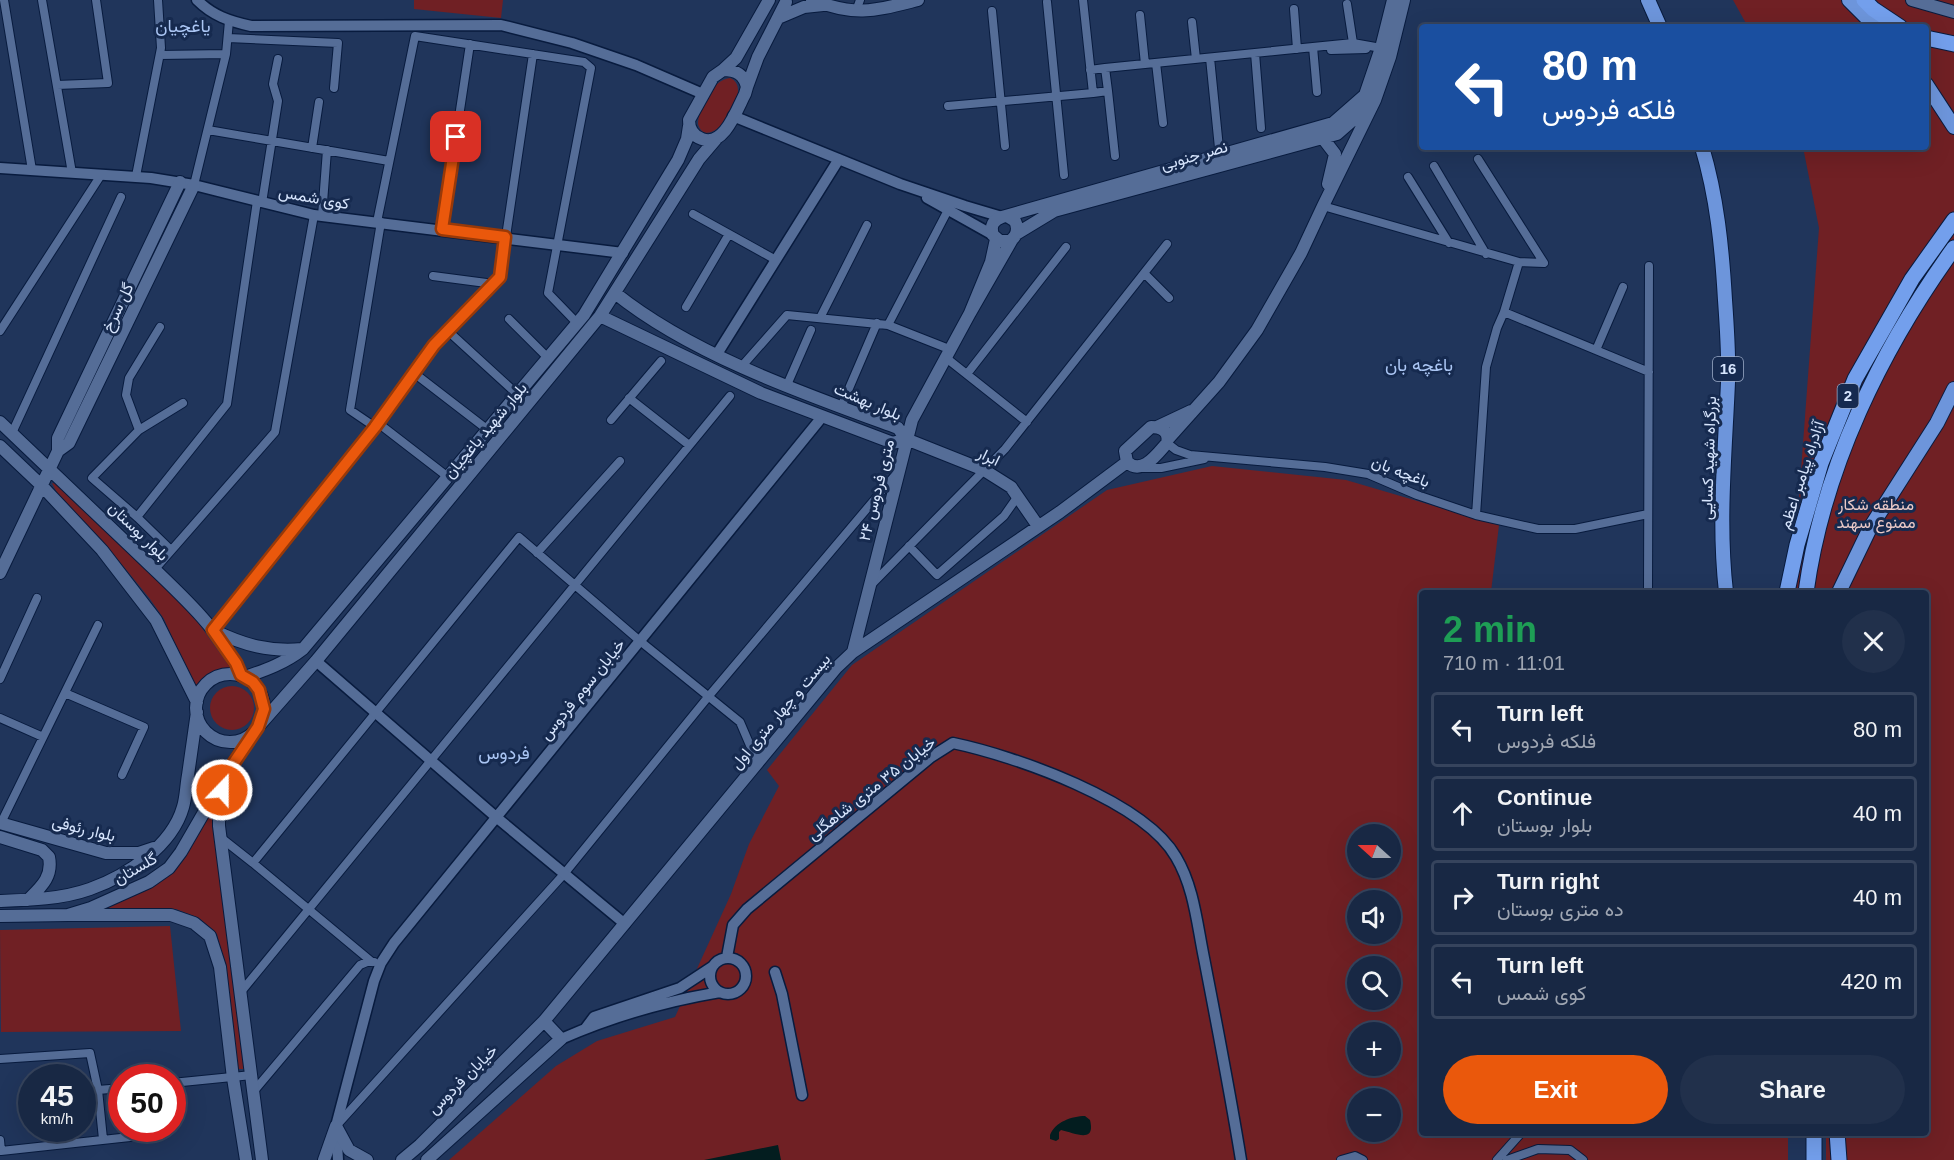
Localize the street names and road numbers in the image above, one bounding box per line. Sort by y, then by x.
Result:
street label: نصر جنوبی [1159,138,1230,175]
street label: کوی شمس [277,183,351,214]
street label: گل سرخ [98,280,139,336]
road number: 16 [1713,357,1743,381]
street label: بلوار شهید یاغچیان [441,379,532,483]
street label: بلوار بهشت [831,380,904,425]
road number: 2 [1838,384,1858,408]
street label: بزرگراه شهید کسایی [1698,396,1721,520]
street label: آزادراه پیامبر اعظم [1776,418,1830,532]
street label: ۲۴ متری فردوس [856,438,899,543]
street label: ابرار [973,443,1003,471]
street label: باغچه بان [1368,453,1432,493]
street label: بلوار بوستان [104,499,172,565]
street label: خیابان سوم فردوس [537,635,630,744]
street label: بیست و چهار متری اول [727,650,836,774]
street label: خیابان ۳۵ متری شاهگلی [804,733,940,845]
street label: بلوار رئوفی [50,812,117,846]
street label: گلستان [111,849,160,888]
street label: خیابان فردوس [424,1041,502,1119]

